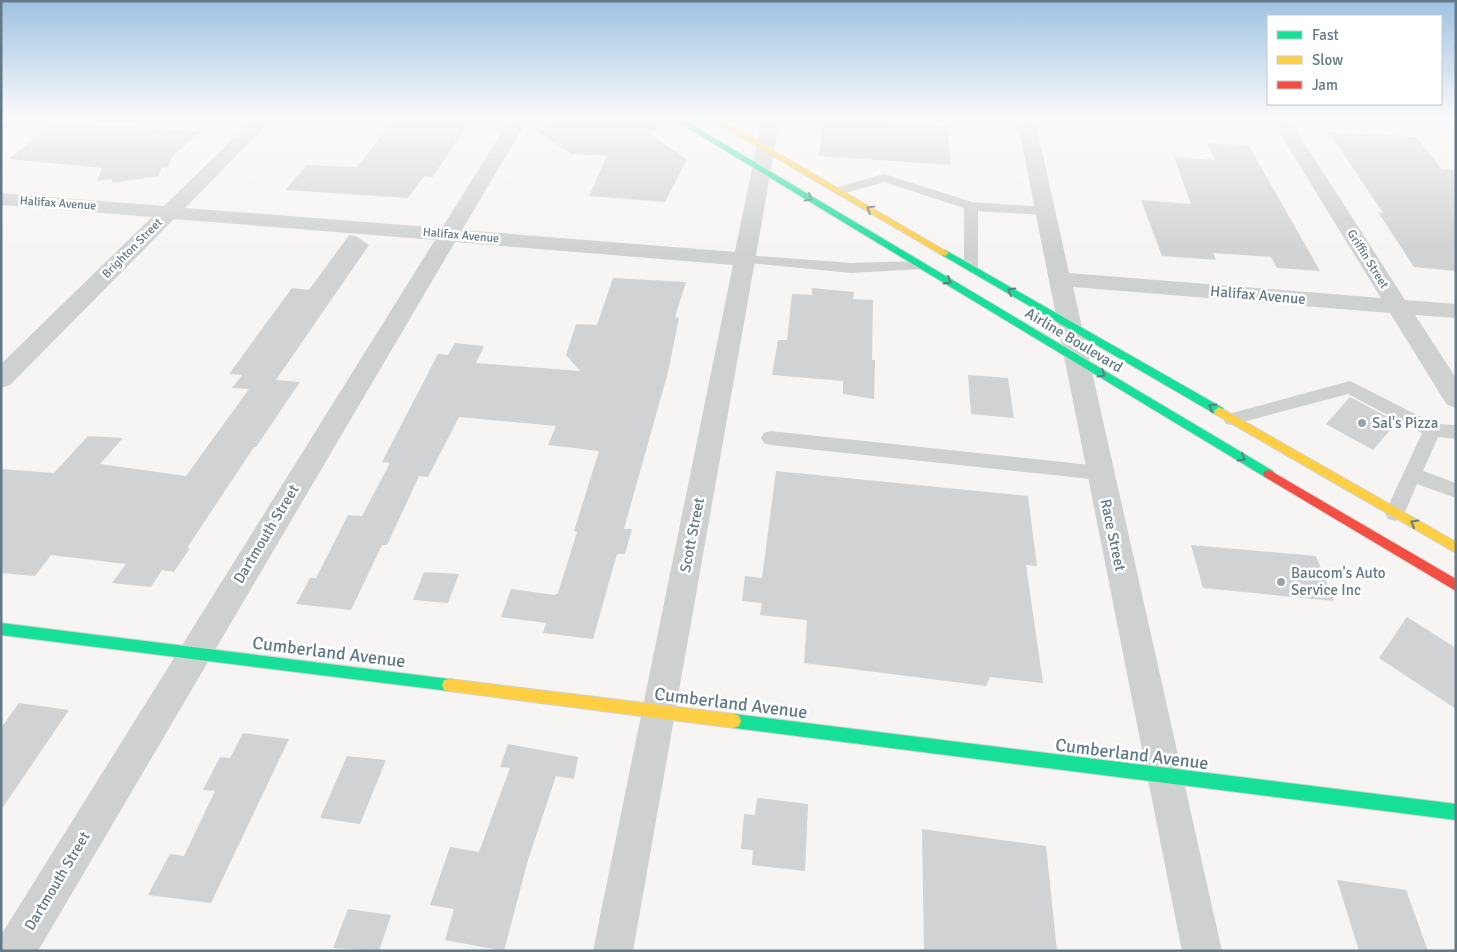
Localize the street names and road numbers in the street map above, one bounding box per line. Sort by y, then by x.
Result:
street label: Halifax Avenue [19,193,97,214]
street label: Brighton Street [99,215,165,281]
street label: Halifax Avenue [422,225,500,246]
street label: Griffin Street [1344,227,1392,291]
street label: Halifax Avenue [1209,282,1307,308]
street label: Airline Boulevard [1022,304,1126,376]
street label: Dartmouth Street [229,481,303,587]
street label: Scott Street [676,496,708,574]
street label: Race Street [1097,497,1129,573]
street label: Cumberland Avenue [251,632,407,672]
street label: Cumberland Avenue [653,683,809,723]
street label: Cumberland Avenue [1054,734,1210,774]
street label: Dartmouth Street [20,828,94,934]

